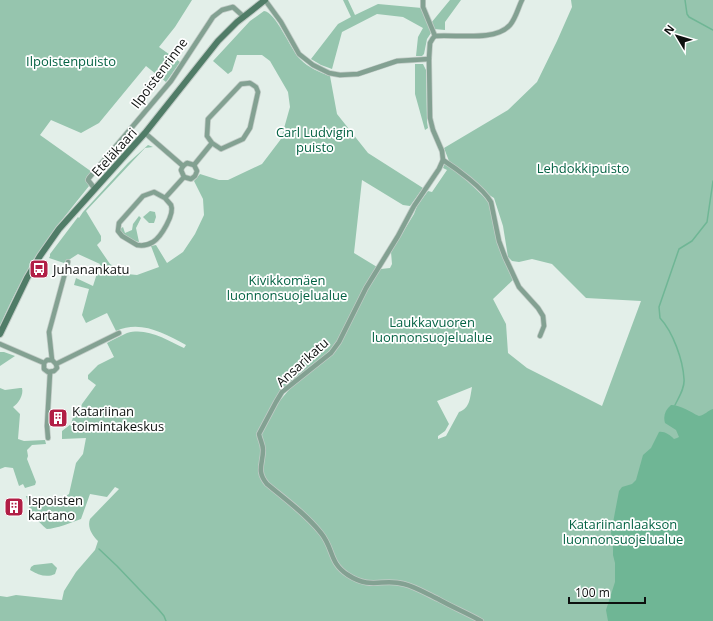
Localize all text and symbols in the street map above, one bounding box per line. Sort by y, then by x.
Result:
north arrow [657,16,697,56]
text: N [660,21,677,38]
street label: Ilpoistenrinne [127,34,191,112]
park label: Ilpoistenpuisto [26,52,116,70]
park label: Carl Ludvigin puisto [276,123,354,156]
street label: Eteläkaari [87,124,141,180]
park label: Lehdokkipuisto [537,159,629,177]
bus stop icon: Juhanankatu [28,258,50,280]
place label: Juhanankatu [51,260,130,278]
park label: Kivikkomäen luonnonsuojelualue [227,271,347,304]
park label: Laukkavuoren luonnonsuojelualue [372,313,492,346]
street label: Ansarikatu [272,334,332,390]
place label: Katariinan toimintakeskus [72,402,164,435]
building icon: Katariinan toimintakeskus [47,407,69,429]
place label: Ispoisten kartano [28,491,83,524]
building icon: Ispoisten kartano [3,496,25,518]
park label: Katariinanlaakson luonnonsuojelualue [563,515,683,548]
scale bar [569,579,645,605]
text: 100 m [575,584,610,601]

